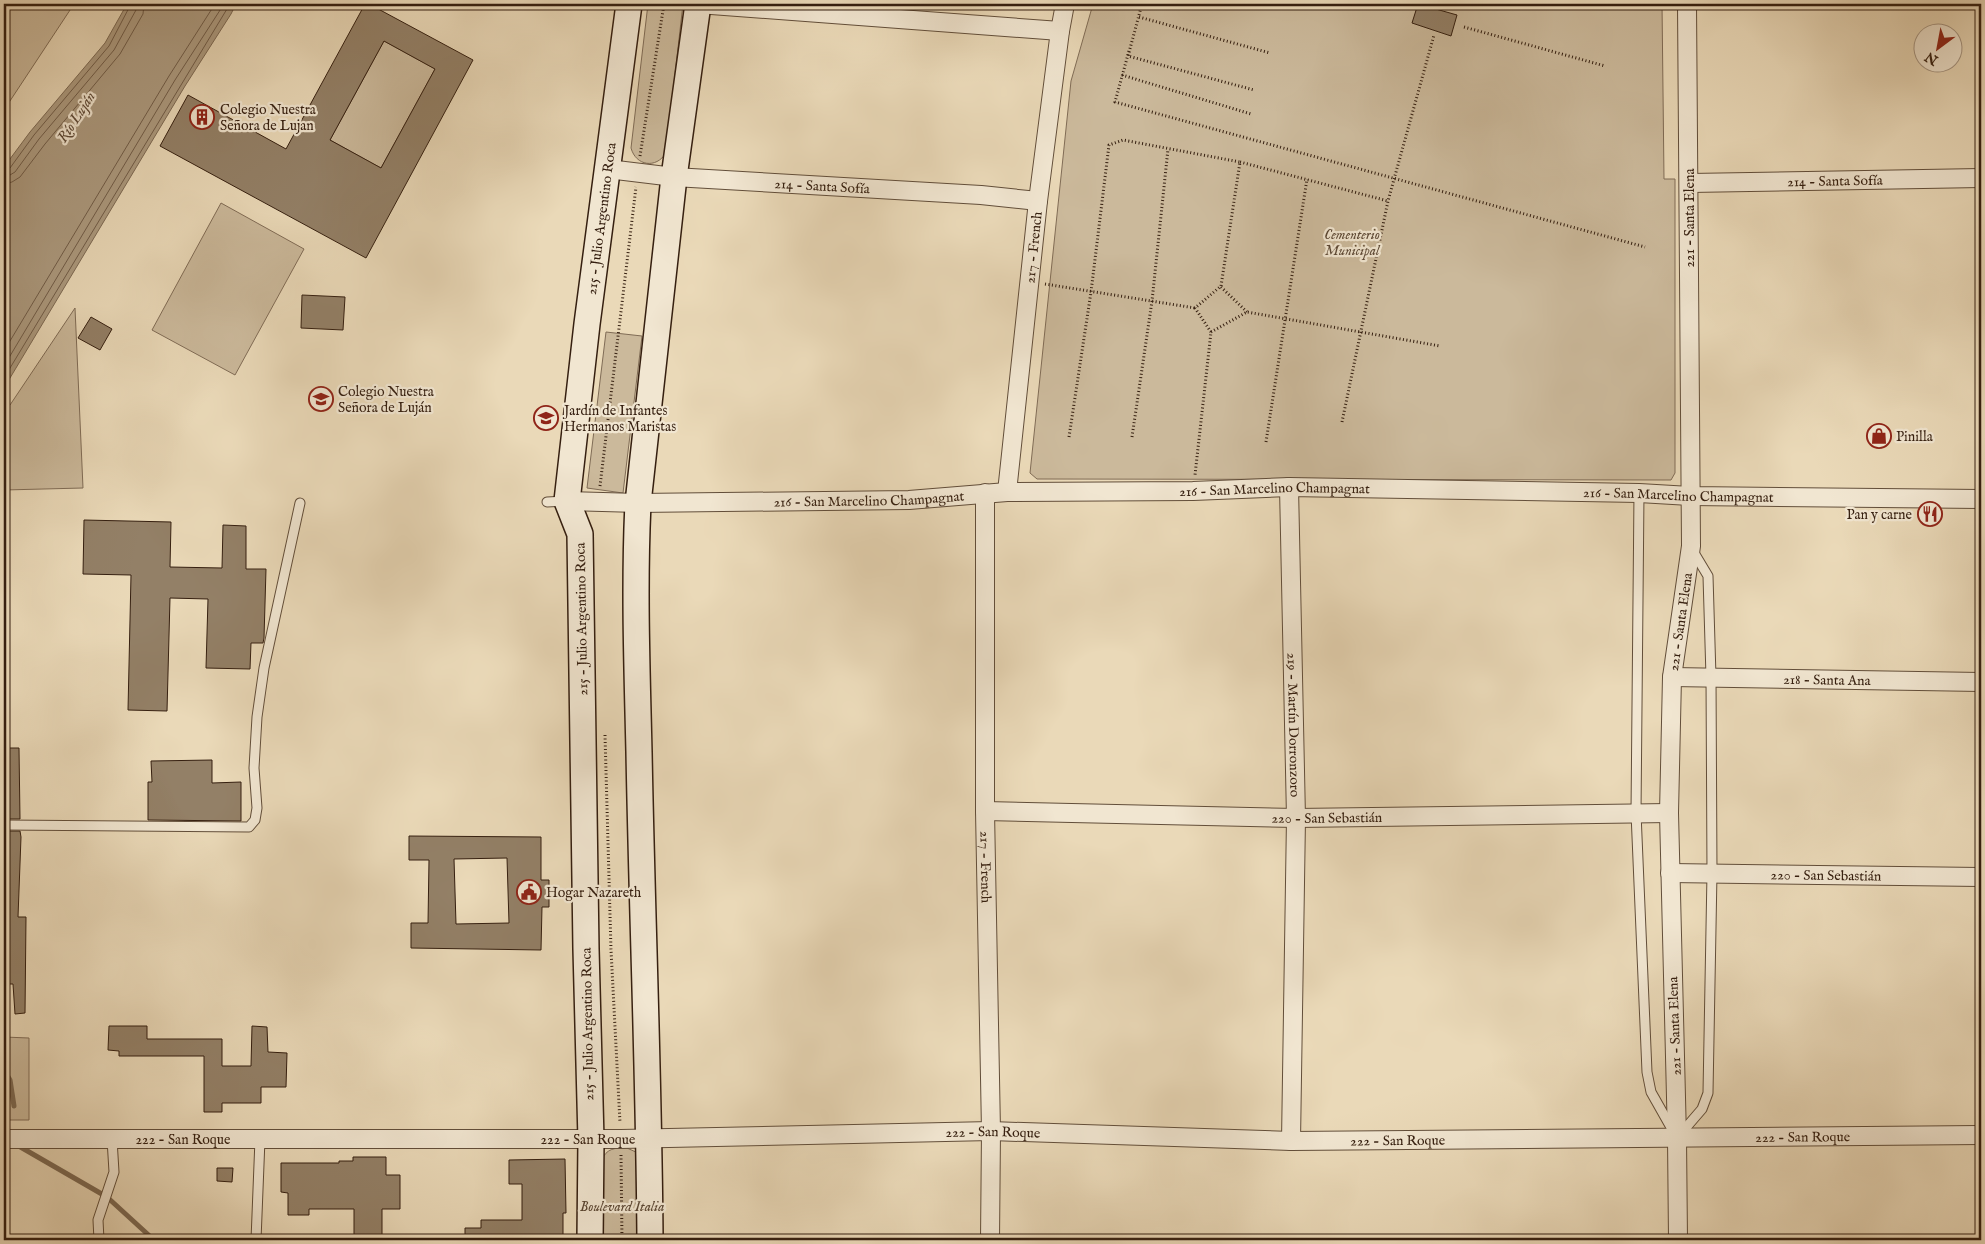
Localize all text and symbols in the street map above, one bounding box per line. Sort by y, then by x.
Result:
north arrow [1912,22,1962,72]
text: N [1922,47,1942,70]
water label: Río Luján [53,88,100,146]
place label: Colegio Nuestra Señora de Lujan [220,101,317,135]
building icon: Colegio Nuestra Señora de Lujan [189,104,215,130]
street label: 215 - Julio Argentino Roca [583,141,621,296]
street label: 221 - Santa Elena [1681,168,1699,267]
street label: 214 - Santa Sofía [1787,172,1884,191]
street label: 214 - Santa Sofía [774,175,871,199]
street label: 217 - French [1021,210,1047,284]
park label: Cementerio Municipal [1324,226,1381,260]
place label: Colegio Nuestra Señora de Luján [338,383,435,417]
school or university icon: Colegio Nuestra Señora de Luján [308,386,334,412]
place label: Jardín de Infantes Hermanos Maristas [562,402,676,436]
school or university icon: Jardín de Infantes Hermanos Maristas [533,405,559,431]
shop icon: Pinilla [1866,423,1892,449]
place label: Pinilla [1896,428,1934,446]
street label: 216 - San Marcelino Champagnat [1179,479,1370,501]
street label: 216 - San Marcelino Champagnat [1583,484,1774,507]
street label: 216 - San Marcelino Champagnat [774,488,965,511]
restaurant icon: Pan y carne [1917,501,1943,527]
place label: Pan y carne [1846,506,1913,524]
street label: 215 - Julio Argentino Roca [572,541,592,696]
street label: 221 - Santa Elena [1665,571,1697,672]
street label: 219 - Martín Dorronzoro [1283,652,1304,798]
street label: 218 - Santa Ana [1783,671,1872,690]
street label: 220 - San Sebastián [1271,809,1383,828]
street label: 217 - French [975,831,995,904]
street label: 220 - San Sebastián [1771,866,1882,886]
public building icon: Hogar Nazareth [516,879,542,905]
place label: Hogar Nazareth [546,884,642,902]
street label: 215 - Julio Argentino Roca [578,946,598,1101]
street label: 221 - Santa Elena [1664,975,1686,1076]
street label: 222 - San Roque [945,1123,1041,1143]
street label: 222 - San Roque [1755,1128,1851,1147]
street label: 222 - San Roque [136,1131,231,1149]
street label: 222 - San Roque [541,1131,636,1149]
street label: 222 - San Roque [1350,1132,1446,1150]
park label: Boulevard Italia [580,1198,664,1216]

